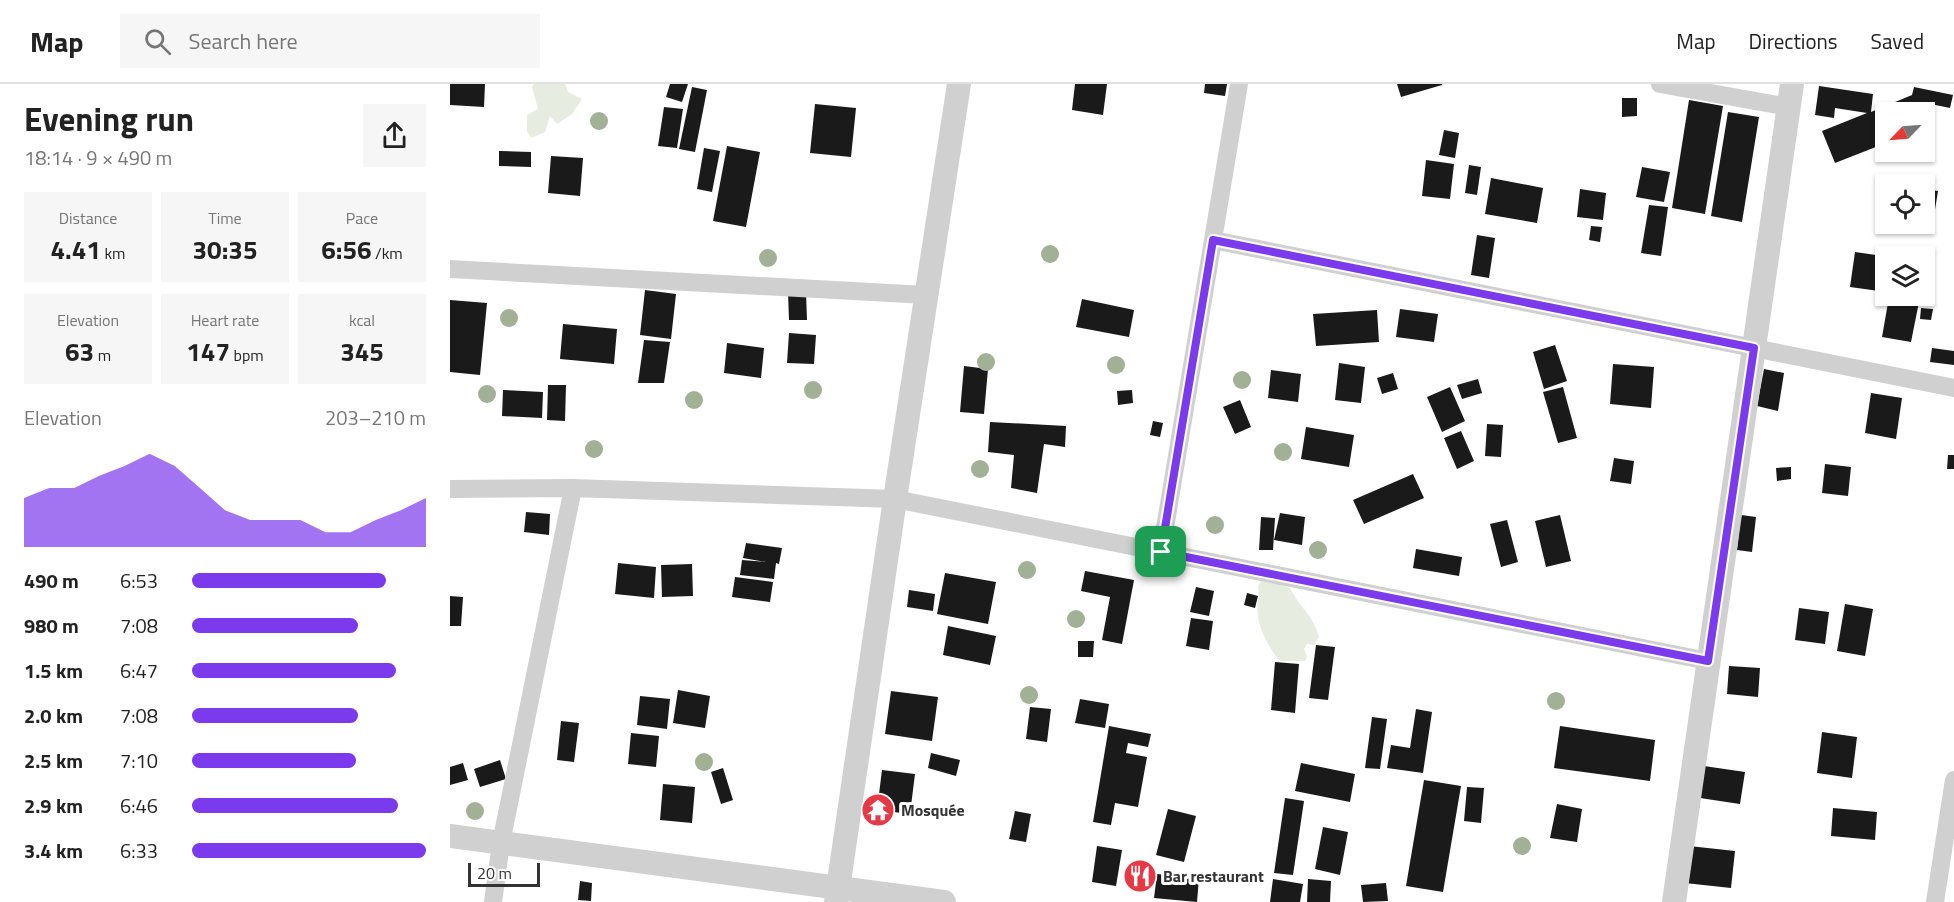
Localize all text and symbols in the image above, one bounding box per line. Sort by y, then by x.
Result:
search box [120,14,540,68]
text: Map [30,20,84,63]
text: Search here [189,24,298,58]
icon: search [141,25,174,58]
text: Map [1676,25,1716,57]
text: Directions [1749,25,1838,57]
text: Saved [1871,25,1924,57]
text: Evening run [24,94,194,144]
north arrow [1875,102,1935,162]
map controls [1875,102,1935,306]
button: share [363,104,426,167]
text: 18:14 · 9 × 490 m [24,142,172,173]
button: locate [1875,174,1935,234]
text: Distance [59,206,117,230]
text: Time [208,206,242,230]
text: Pace [346,206,378,230]
text: 4.41 [51,230,101,269]
text: 30:35 [193,230,257,269]
text: 6:56 [321,230,372,269]
text: km [101,241,125,265]
text: /km [372,241,403,265]
button: layers [1875,246,1935,306]
text: Elevation [57,308,119,332]
text: Heart rate [191,308,259,332]
text: kcal [349,308,375,332]
text: 63 [65,332,94,371]
text: 147 [186,332,230,371]
text: 345 [340,332,384,371]
text: m [94,343,111,367]
text: bpm [230,343,264,367]
text: Elevation [24,402,102,433]
text: 203–210 m [325,402,426,433]
pin [1135,526,1186,577]
icon: arrive [1144,535,1177,568]
text: 490 m [24,565,79,596]
text: 6:53 [120,565,158,596]
text: 980 m [24,610,79,641]
text: 7:08 [120,610,158,641]
text: 1.5 km [24,655,83,686]
text: 6:47 [120,655,158,686]
text: 2.0 km [24,700,83,731]
text: 7:08 [120,700,158,731]
text: 2.5 km [24,745,83,776]
text: 7:10 [120,745,158,776]
text: 2.9 km [24,790,83,821]
text: 6:46 [120,790,158,821]
temple icon: Mosquée [860,792,896,828]
place label: Mosquée [901,798,965,822]
text: 3.4 km [24,835,83,866]
text: 6:33 [120,835,158,866]
restaurant icon: Bar restaurant [1122,858,1158,894]
scale bar [468,860,540,888]
text: 20 m [477,861,512,885]
place label: Bar restaurant [1163,864,1264,888]

